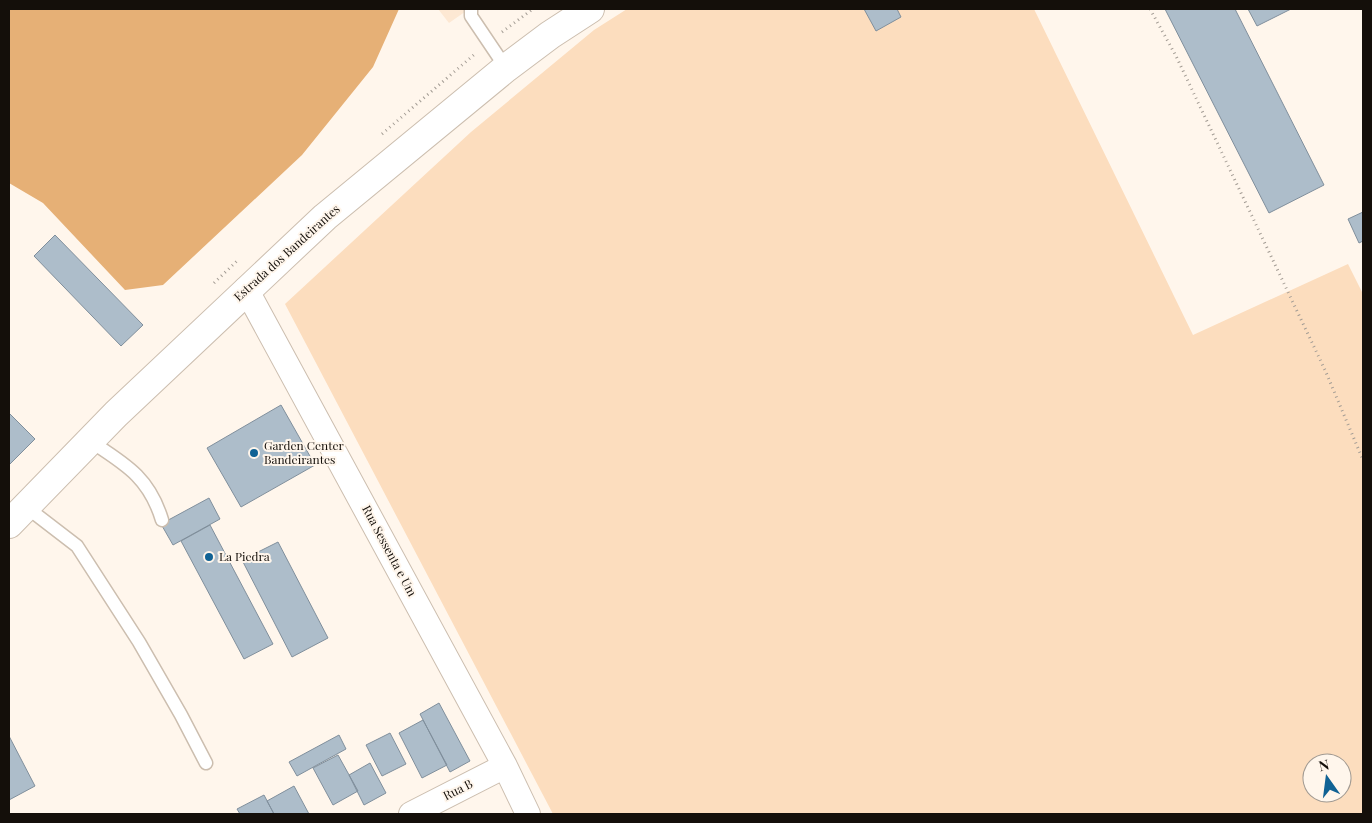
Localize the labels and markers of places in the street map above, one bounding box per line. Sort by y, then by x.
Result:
place label: Garden Center Bandeirantes [264,437,344,467]
marker: Garden Center Bandeirantes [248,447,260,459]
place label: La Piedra [219,548,270,564]
marker: La Piedra [203,551,215,563]

